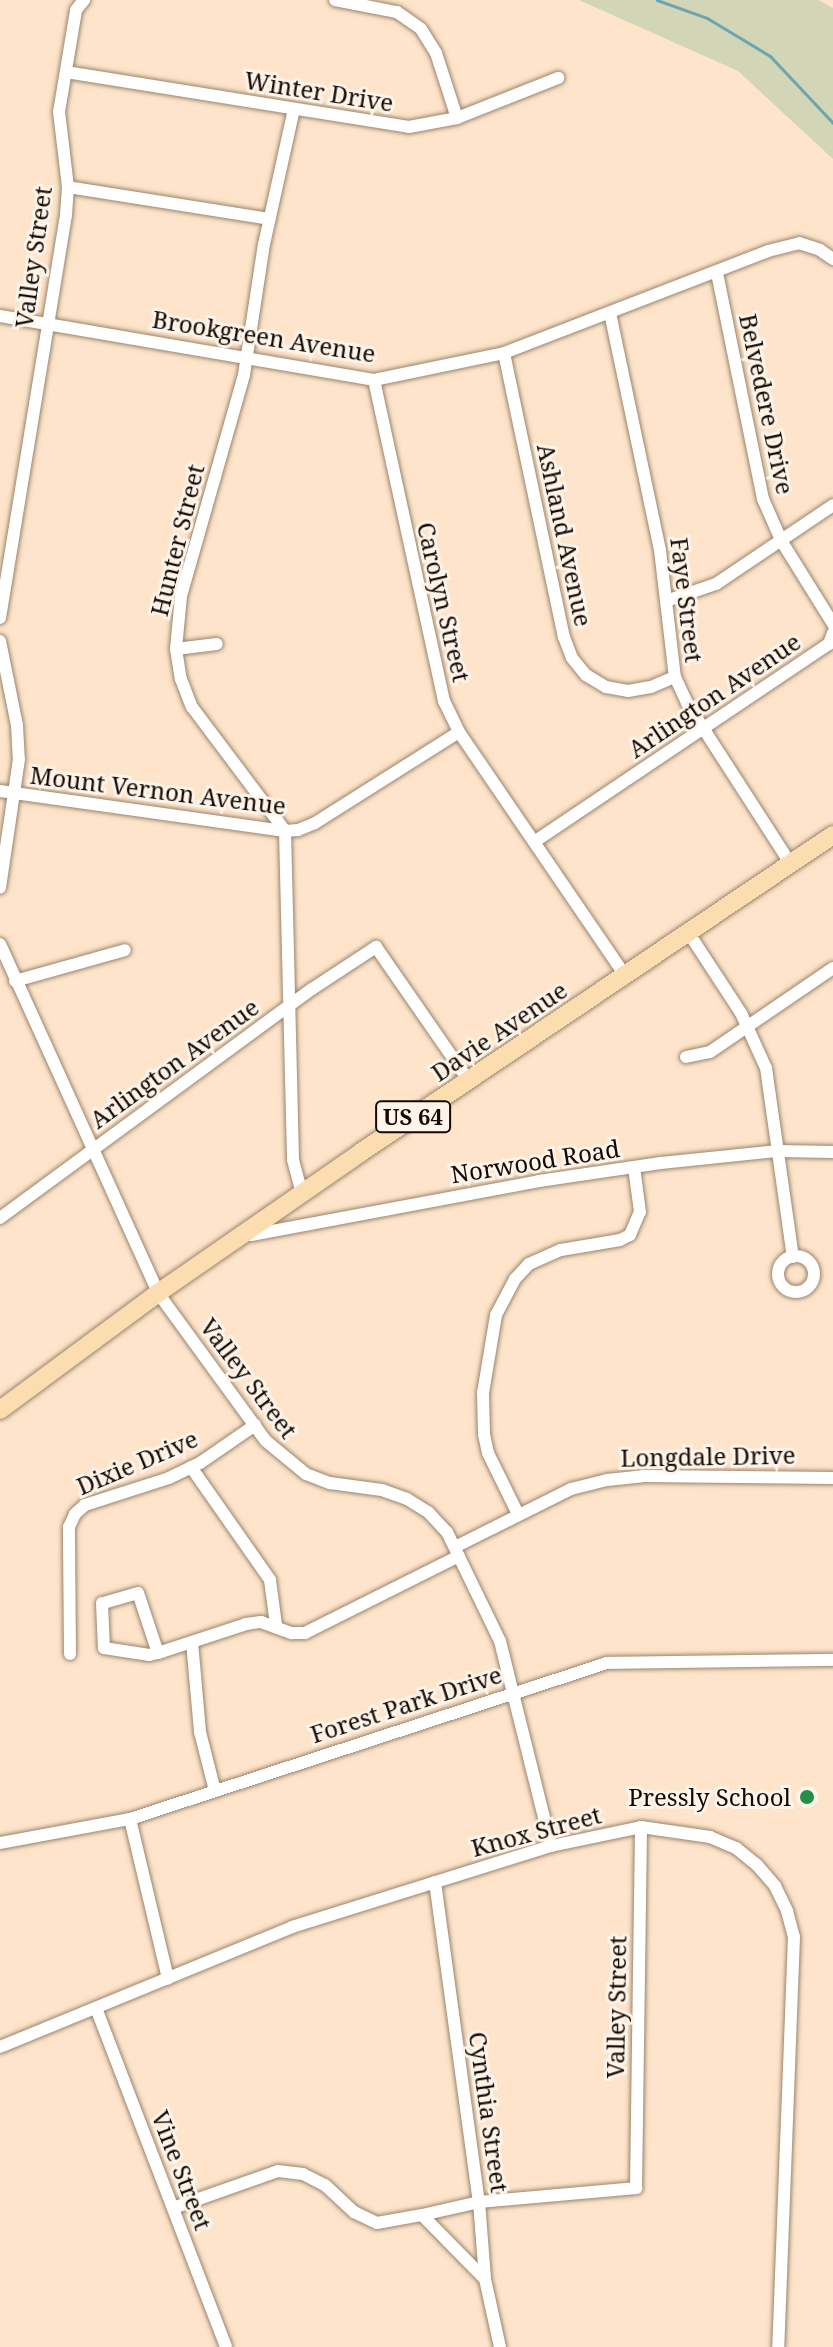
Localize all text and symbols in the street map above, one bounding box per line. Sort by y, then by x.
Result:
street label: Winter Drive [243,65,395,117]
street label: Valley Street [9,184,57,330]
street label: Brookgreen Avenue [150,304,378,368]
street label: Belvedere Drive [734,311,800,497]
street label: Ashland Avenue [532,441,598,629]
street label: Hunter Street [144,461,210,619]
street label: Carolyn Street [412,519,476,685]
street label: Faye Street [665,536,709,664]
street label: Arlington Avenue [622,627,806,763]
street label: Mount Vernon Avenue [28,760,288,820]
street label: Davie Avenue [426,975,572,1087]
street label: Arlington Avenue [84,992,264,1134]
road number: US 64 [375,1099,451,1135]
street label: Norwood Road [448,1133,622,1189]
street label: Valley Street [195,1312,303,1444]
street label: Dixie Drive [72,1424,202,1500]
street label: Longdale Drive [620,1440,796,1472]
street label: Forest Park Drive [307,1659,505,1749]
place label: Pressly School [628,1783,791,1811]
marker: Pressly School [798,1788,816,1806]
street label: Knox Street [468,1800,604,1862]
street label: Valley Street [600,1935,632,2079]
street label: Cynthia Street [463,2030,515,2194]
street label: Vine Street [146,2106,218,2234]

